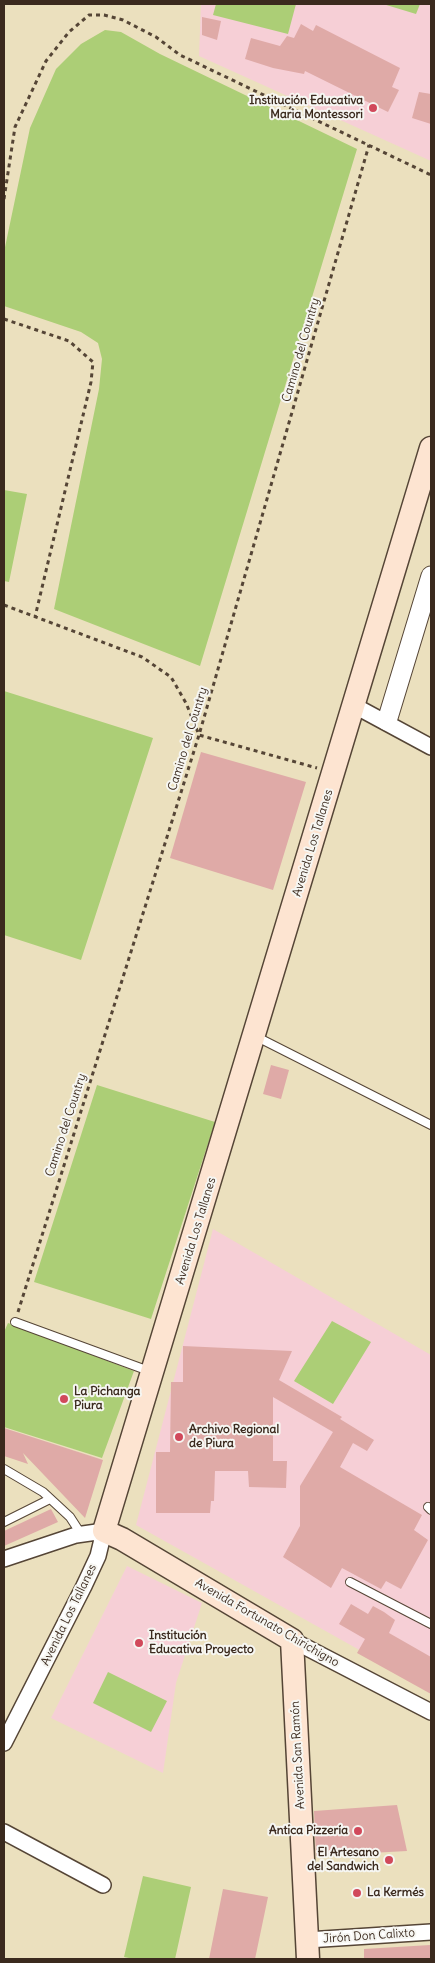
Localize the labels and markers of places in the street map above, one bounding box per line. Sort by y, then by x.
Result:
place label: Institución Educativa Maria Montessori [249,94,363,122]
marker: Institución Educativa Maria Montessori [367,102,379,114]
place label: La Pichanga Piura [74,1385,140,1413]
marker: La Pichanga Piura [58,1393,70,1405]
place label: Archivo Regional de Piura [189,1423,279,1451]
marker: Archivo Regional de Piura [173,1431,185,1443]
place label: Institución Educativa Proyecto [149,1629,254,1657]
marker: Institución Educativa Proyecto [133,1637,145,1649]
place label: Antica Pizzería [269,1824,348,1838]
marker: Antica Pizzería [352,1825,364,1837]
place label: El Artesano del Sandwich [307,1846,379,1874]
marker: El Artesano del Sandwich [383,1854,395,1866]
place label: La Kermés [367,1886,424,1900]
marker: La Kermés [351,1887,363,1899]

